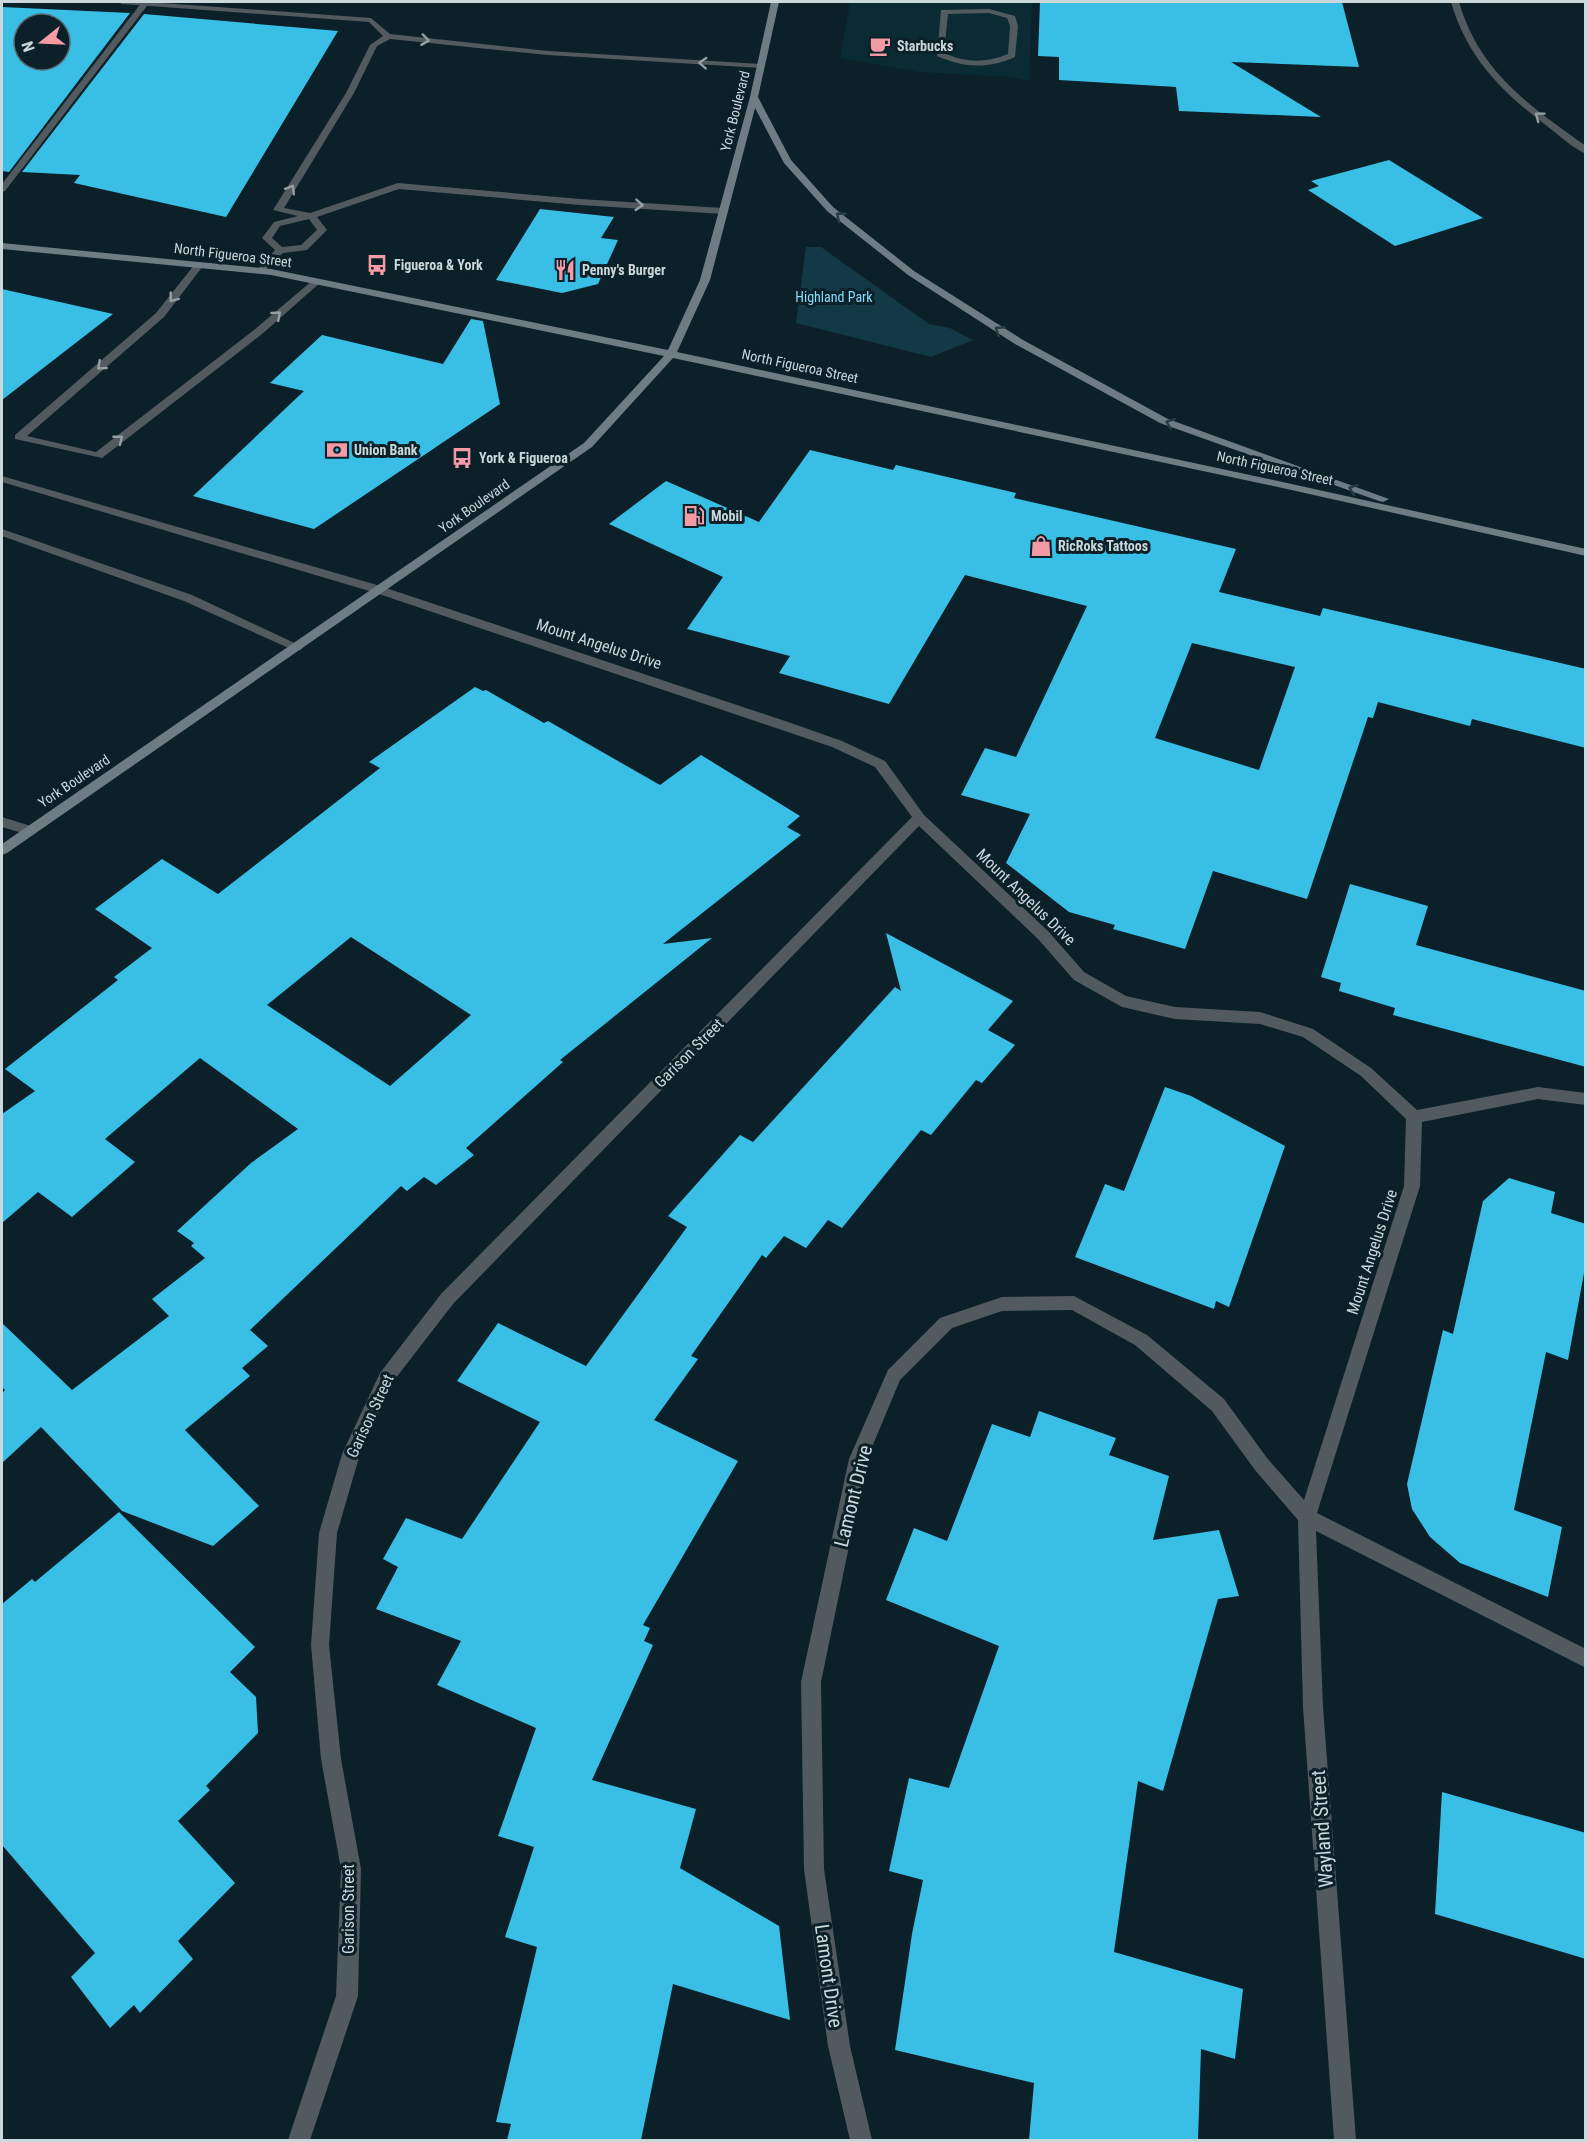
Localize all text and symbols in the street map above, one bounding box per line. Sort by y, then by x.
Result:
north arrow [12,12,72,72]
one-way arrow [420,33,429,46]
cafe icon: Starbucks [868,34,892,58]
place label: Starbucks [897,38,953,54]
text: N [18,39,39,54]
one-way arrow [699,57,708,70]
street label: York Boulevard [717,69,753,153]
one-way arrow [1535,112,1546,123]
one-way arrow [283,185,295,195]
one-way arrow [634,199,643,212]
one-way arrow [836,213,847,224]
street label: North Figueroa Street [173,240,293,270]
bus stop icon: Figueroa & York [365,253,389,277]
place label: Figueroa & York [394,257,483,273]
restaurant icon: Penny's Burger [553,258,577,282]
place label: Penny's Burger [582,262,666,278]
park label: Highland Park [795,289,873,305]
one-way arrow [169,291,180,302]
one-way arrow [271,311,281,322]
one-way arrow [995,325,1005,337]
street label: North Figueroa Street [740,346,860,386]
one-way arrow [98,359,108,370]
one-way arrow [1165,418,1176,430]
one-way arrow [112,436,123,447]
bank icon: Union Bank [325,438,349,462]
place label: Union Bank [354,442,418,458]
bus stop icon: York & Figueroa [450,446,474,470]
street label: North Figueroa Street [1215,448,1335,488]
place label: York & Figueroa [479,450,568,466]
street label: York Boulevard [436,476,512,536]
one-way arrow [1348,483,1359,496]
fuel station icon: Mobil [682,504,706,528]
place label: Mobil [711,508,743,524]
shop icon: RicRoks Tattoos [1029,534,1053,558]
place label: RicRoks Tattoos [1058,538,1148,554]
street label: Mount Angelus Drive [534,615,664,673]
street label: York Boulevard [35,751,113,811]
street label: Mount Angelus Drive [972,845,1080,949]
street label: Garison Street [650,1014,728,1092]
street label: Mount Angelus Drive [1343,1187,1401,1317]
street label: Garison Street [342,1371,398,1461]
street label: Lamont Drive [829,1442,877,1550]
street label: Wayland Street [1306,1769,1338,1889]
street label: Garison Street [339,1864,358,1954]
street label: Lamont Drive [810,1923,848,2029]

